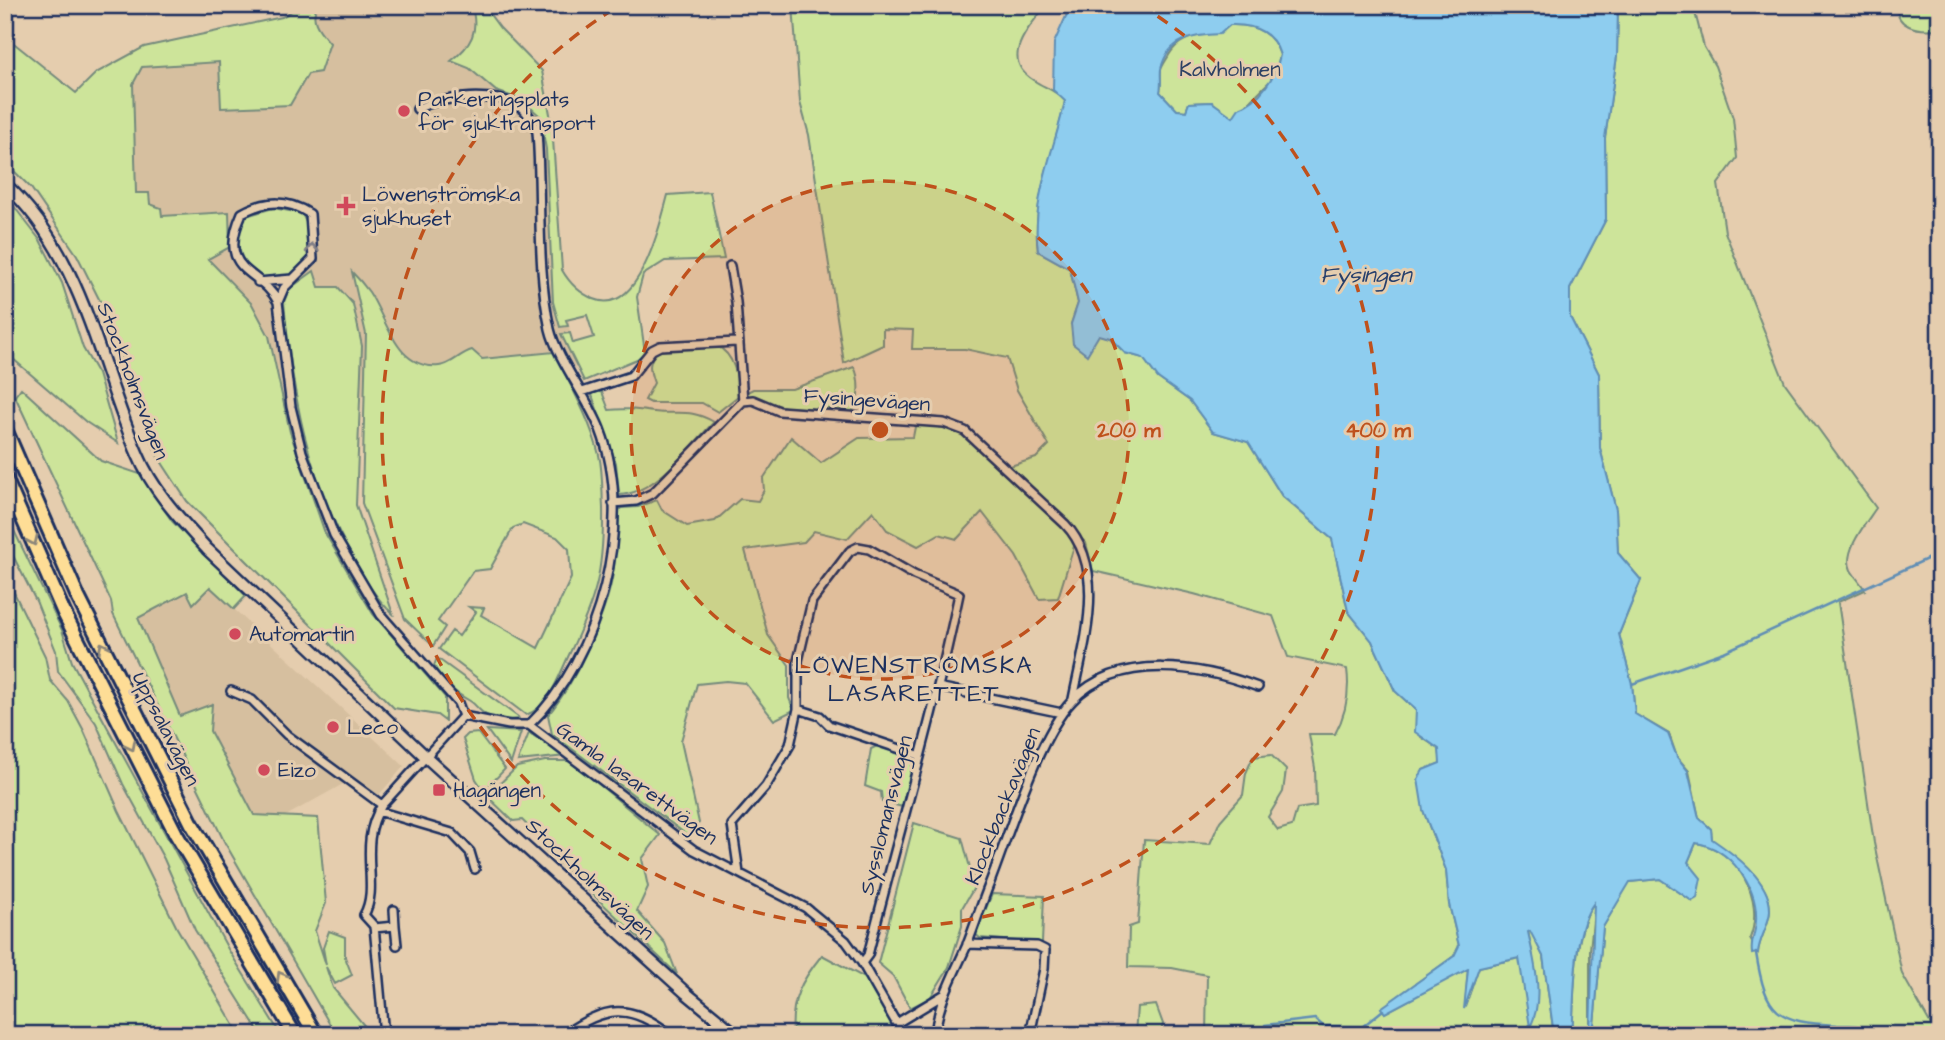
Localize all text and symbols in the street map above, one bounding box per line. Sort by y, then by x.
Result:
park label: Kalvholmen [1179,55,1281,84]
place label: Parkeringsplats för sjuktransport [418,85,596,139]
marker: Parkeringsplats för sjuktransport [396,103,412,119]
place label: Löwenströmska sjukhuset [362,180,520,233]
marker: Löwenströmska sjukhuset [336,196,356,216]
one-way arrow [305,242,320,253]
water label: Fysingen [1321,259,1414,292]
street label: Stockholmsvägen [88,298,176,465]
street label: Fysingevägen [803,381,931,421]
text: 200 m [1096,416,1161,445]
text: 400 m [1345,416,1411,445]
centre of rings [868,418,892,442]
one-way arrow [24,534,38,546]
place label: Automartin [249,620,354,649]
marker: Automartin [227,626,243,642]
one-way arrow [97,642,111,654]
district label: LÖWENSTRÖMSKA LASARETTET [794,649,1034,711]
street label: Uppsalavägen [123,667,207,792]
place label: Leco [347,713,398,742]
street label: Gamla lasarettvägen [549,714,724,853]
marker: Leco [325,719,341,735]
street label: Klockbackavägen [958,723,1050,890]
street label: Sysslomansvägen [852,732,922,898]
one-way arrow [123,738,137,751]
place label: Eizo [278,756,316,785]
marker: Eizo [256,762,272,778]
place label: Hagängen [453,776,541,807]
marker: Hagängen [431,782,447,798]
street label: Stockholmsvägen [518,812,661,948]
one-way arrow [276,970,289,983]

